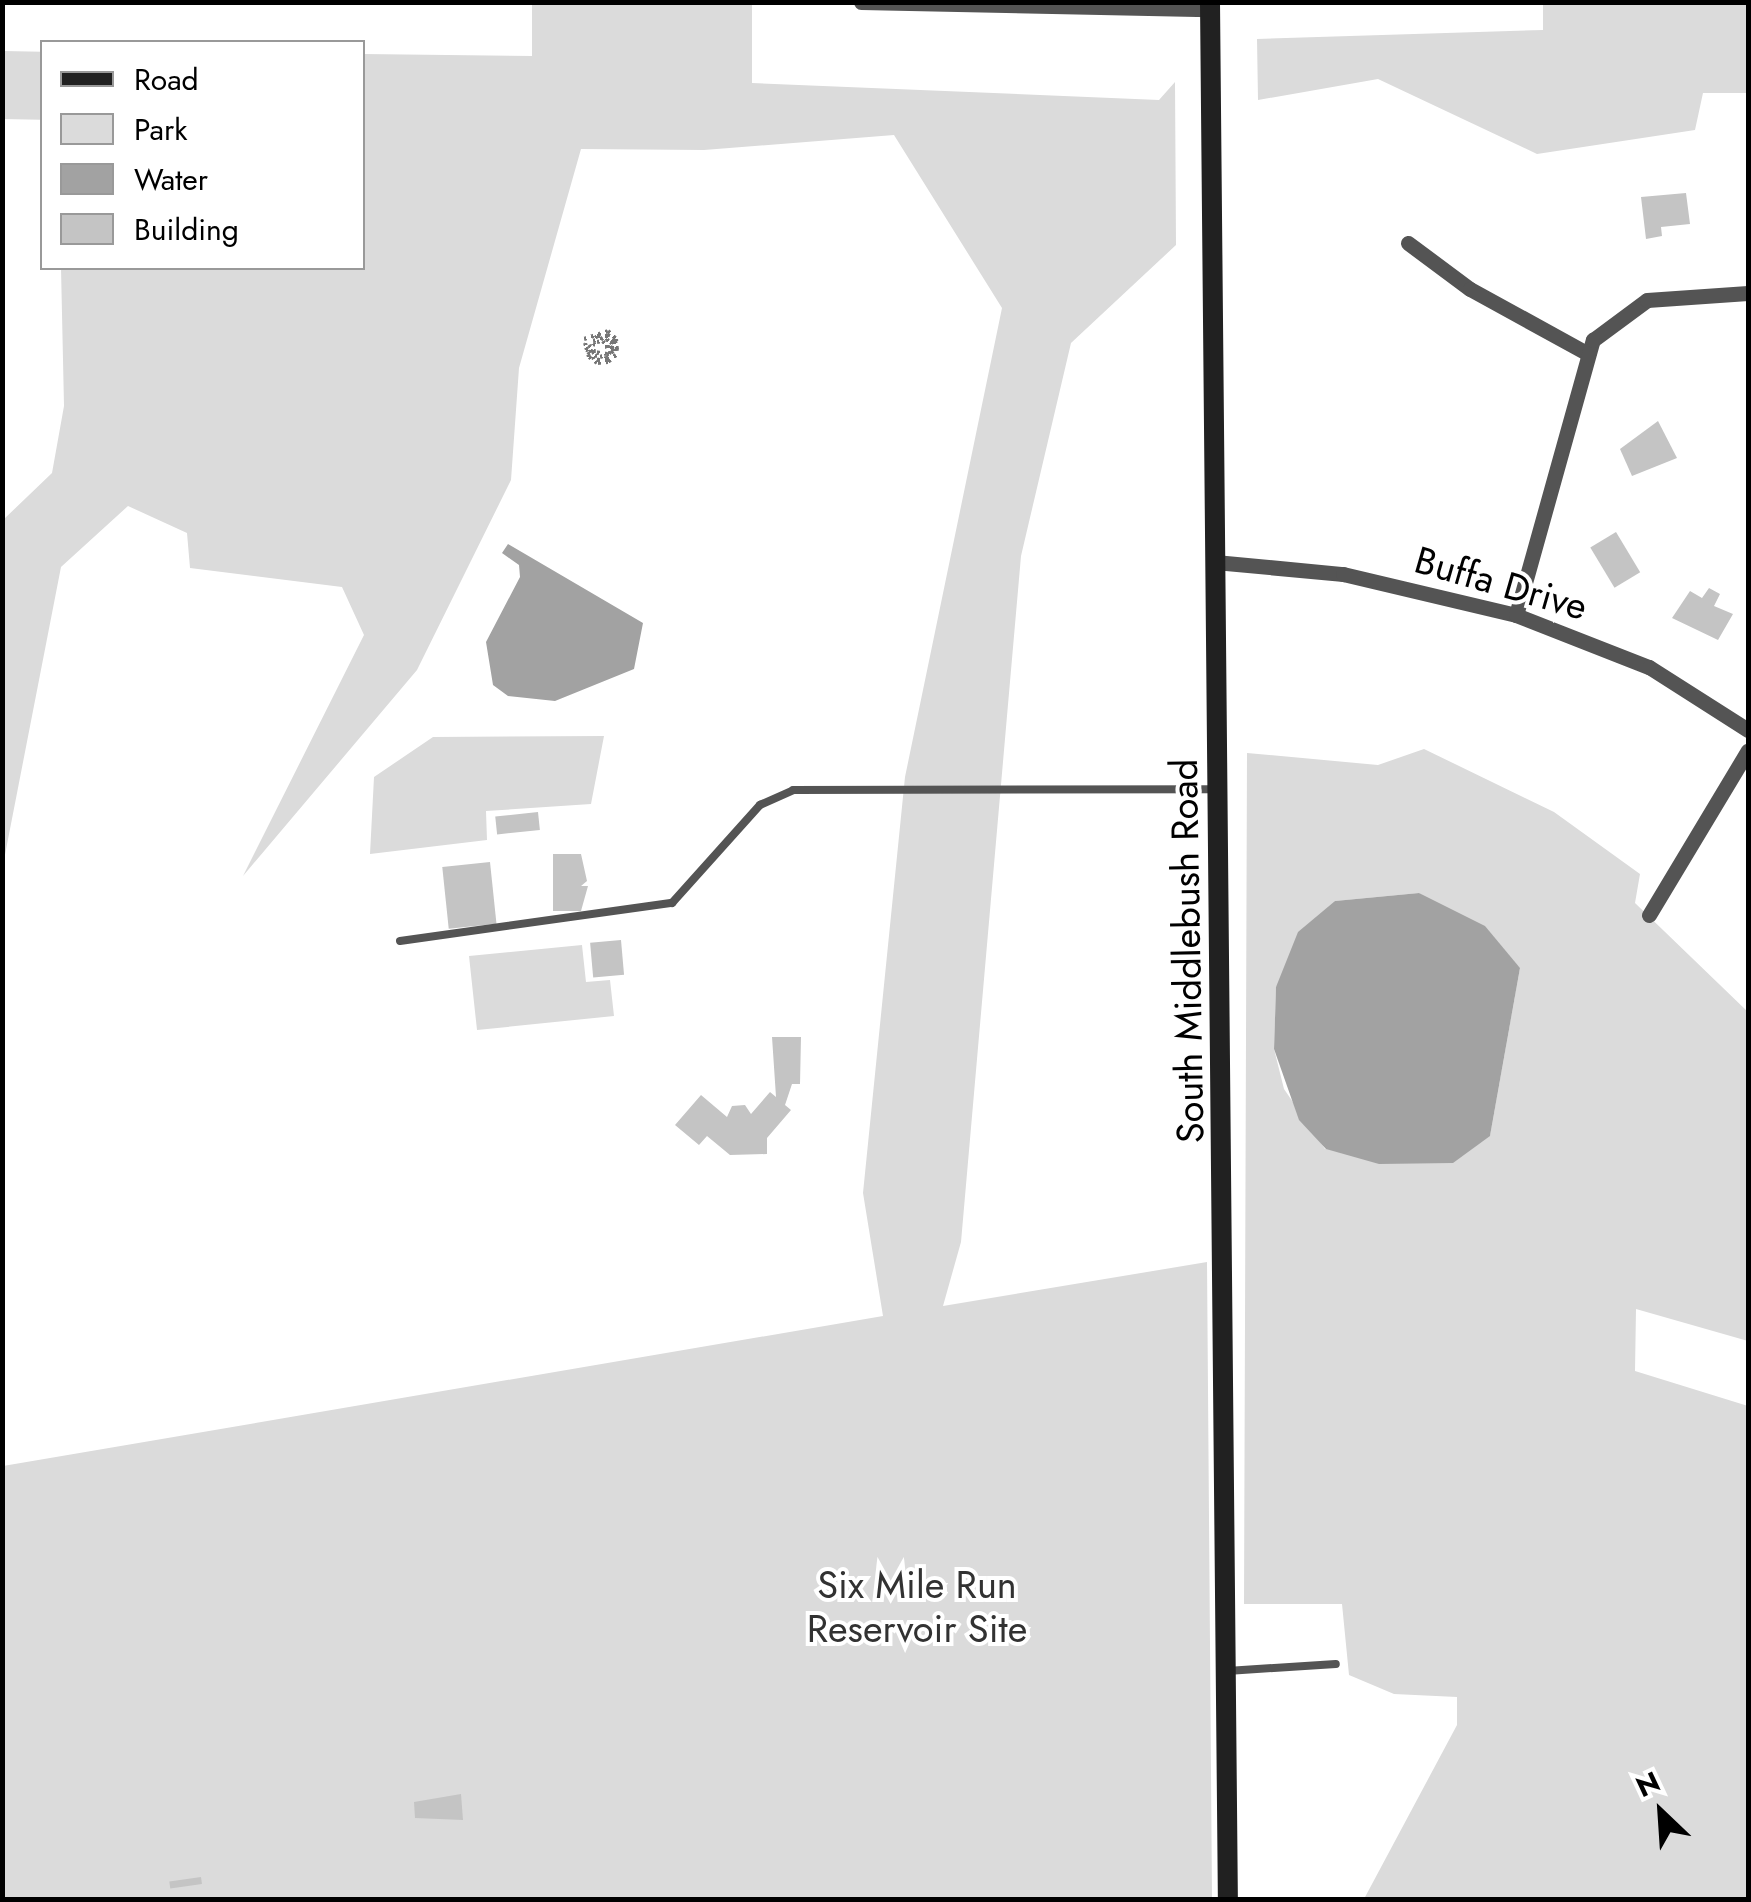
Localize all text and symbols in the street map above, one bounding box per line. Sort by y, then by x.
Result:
legend [40,40,365,270]
text: Road [134,58,199,101]
text: Park [134,108,187,151]
text: Water [134,158,208,201]
text: Building [134,208,239,251]
street label: Buffa Drive [1410,537,1592,629]
street label: South Middlebush Road [1161,758,1213,1144]
park label: Six Mile Run Reservoir Site [807,1562,1027,1652]
text: N [1629,1761,1667,1808]
north arrow [1611,1762,1711,1862]

